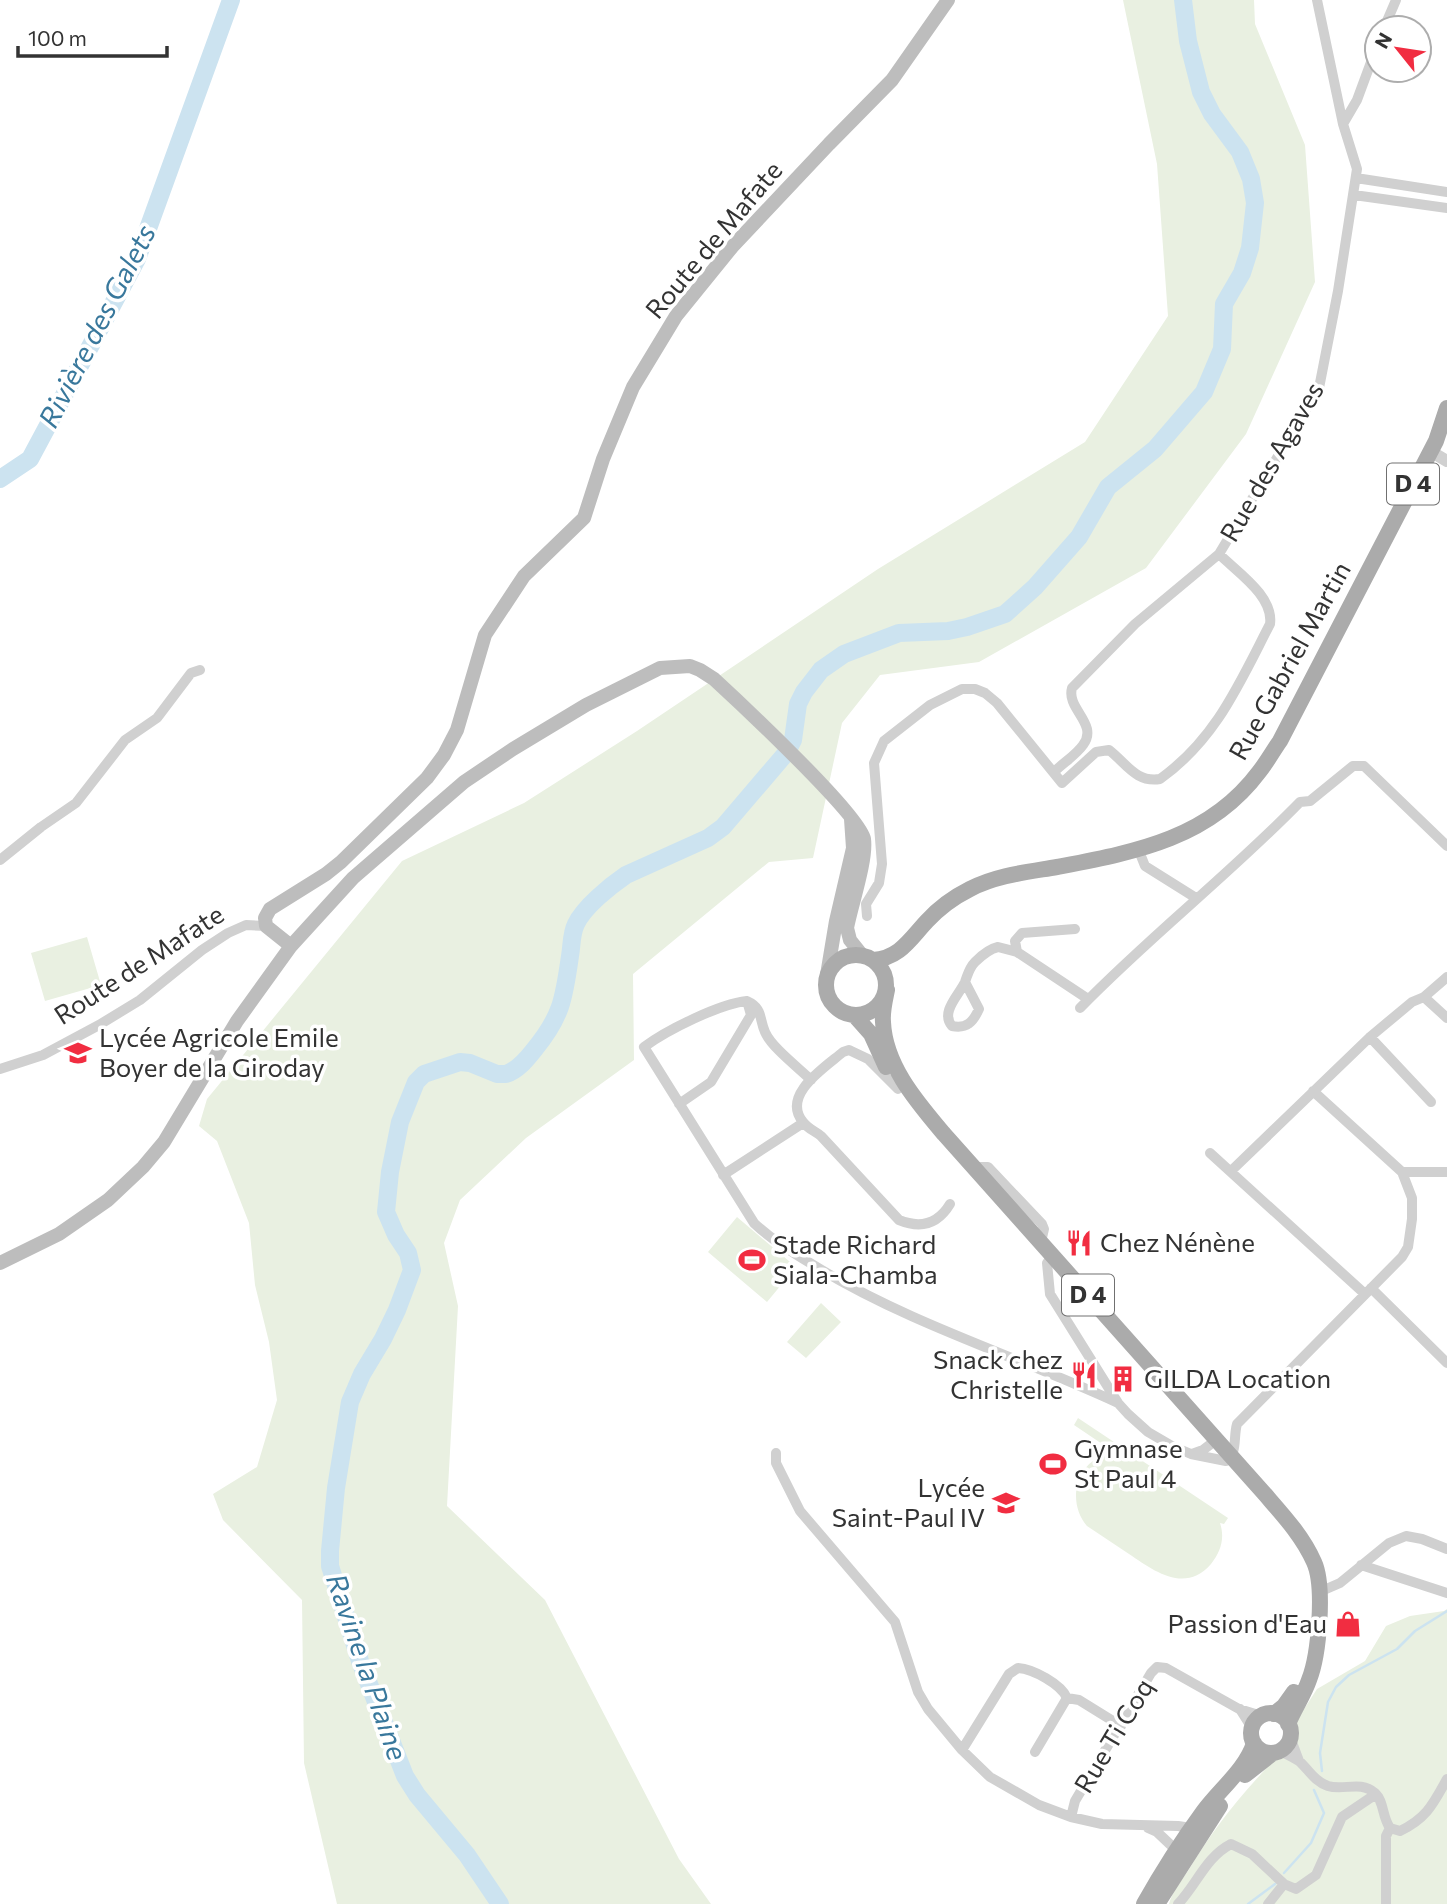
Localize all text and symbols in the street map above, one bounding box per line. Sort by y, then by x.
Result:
scale bar [18,14,166,58]
north arrow [1363,14,1433,84]
text: 100 m [28,25,87,50]
text: N [1369,28,1396,52]
street label: Route de Mafate [638,154,788,324]
water label: Rivière des Galets [30,218,162,433]
street label: Rue des Agaves [1213,376,1329,547]
road number: D 4 [1387,463,1439,504]
street label: Rue Gabriel Martin [1221,556,1356,765]
street label: Route de Mafate [48,897,229,1030]
place label: Lycée Agricole Emile Boyer de la Giroday [99,1021,339,1082]
school or university icon: Lycée Agricole Emile Boyer de la Giroday [63,1038,93,1068]
place label: Chez Nénène [1100,1226,1255,1257]
place label: Stade Richard Siala-Chamba [773,1228,938,1289]
restaurant icon: Chez Nénène [1064,1228,1094,1258]
sports icon: Stade Richard Siala-Chamba [737,1245,767,1275]
road number: D 4 [1062,1274,1114,1316]
place label: Snack chez Christelle [933,1343,1063,1404]
restaurant icon: Snack chez Christelle [1069,1360,1099,1390]
place label: GILDA Location [1144,1362,1331,1393]
building icon: GILDA Location [1108,1364,1138,1394]
place label: Gymnase St Paul 4 [1074,1432,1183,1493]
sports icon: Gymnase St Paul 4 [1038,1449,1068,1479]
place label: Lycée Saint-Paul IV [832,1471,985,1532]
school or university icon: Lycée Saint-Paul IV [991,1488,1021,1518]
water label: Ravine la Plaine [320,1569,416,1765]
place label: Passion d'Eau [1168,1607,1327,1638]
shop icon: Passion d'Eau [1333,1609,1363,1639]
street label: Rue Ti Coq [1067,1673,1159,1798]

